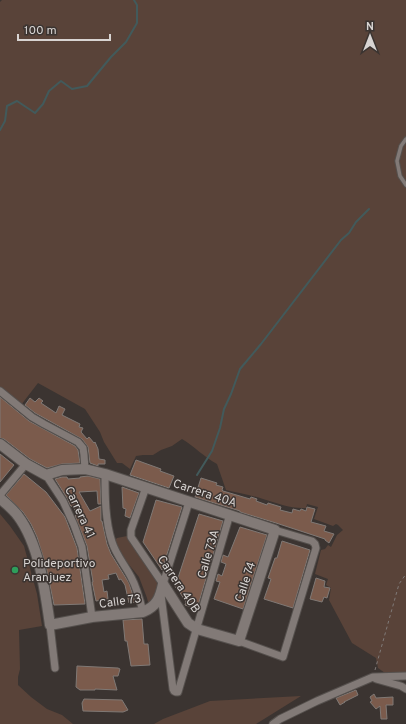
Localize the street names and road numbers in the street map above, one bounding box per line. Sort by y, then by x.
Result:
street label: Carrera 40A [171,476,239,512]
street label: Carrera 41 [60,484,98,541]
street label: Calle 73A [194,528,224,581]
street label: Carrera 40B [153,553,203,617]
street label: Calle 74 [232,560,260,605]
street label: Calle 73 [98,591,142,613]

